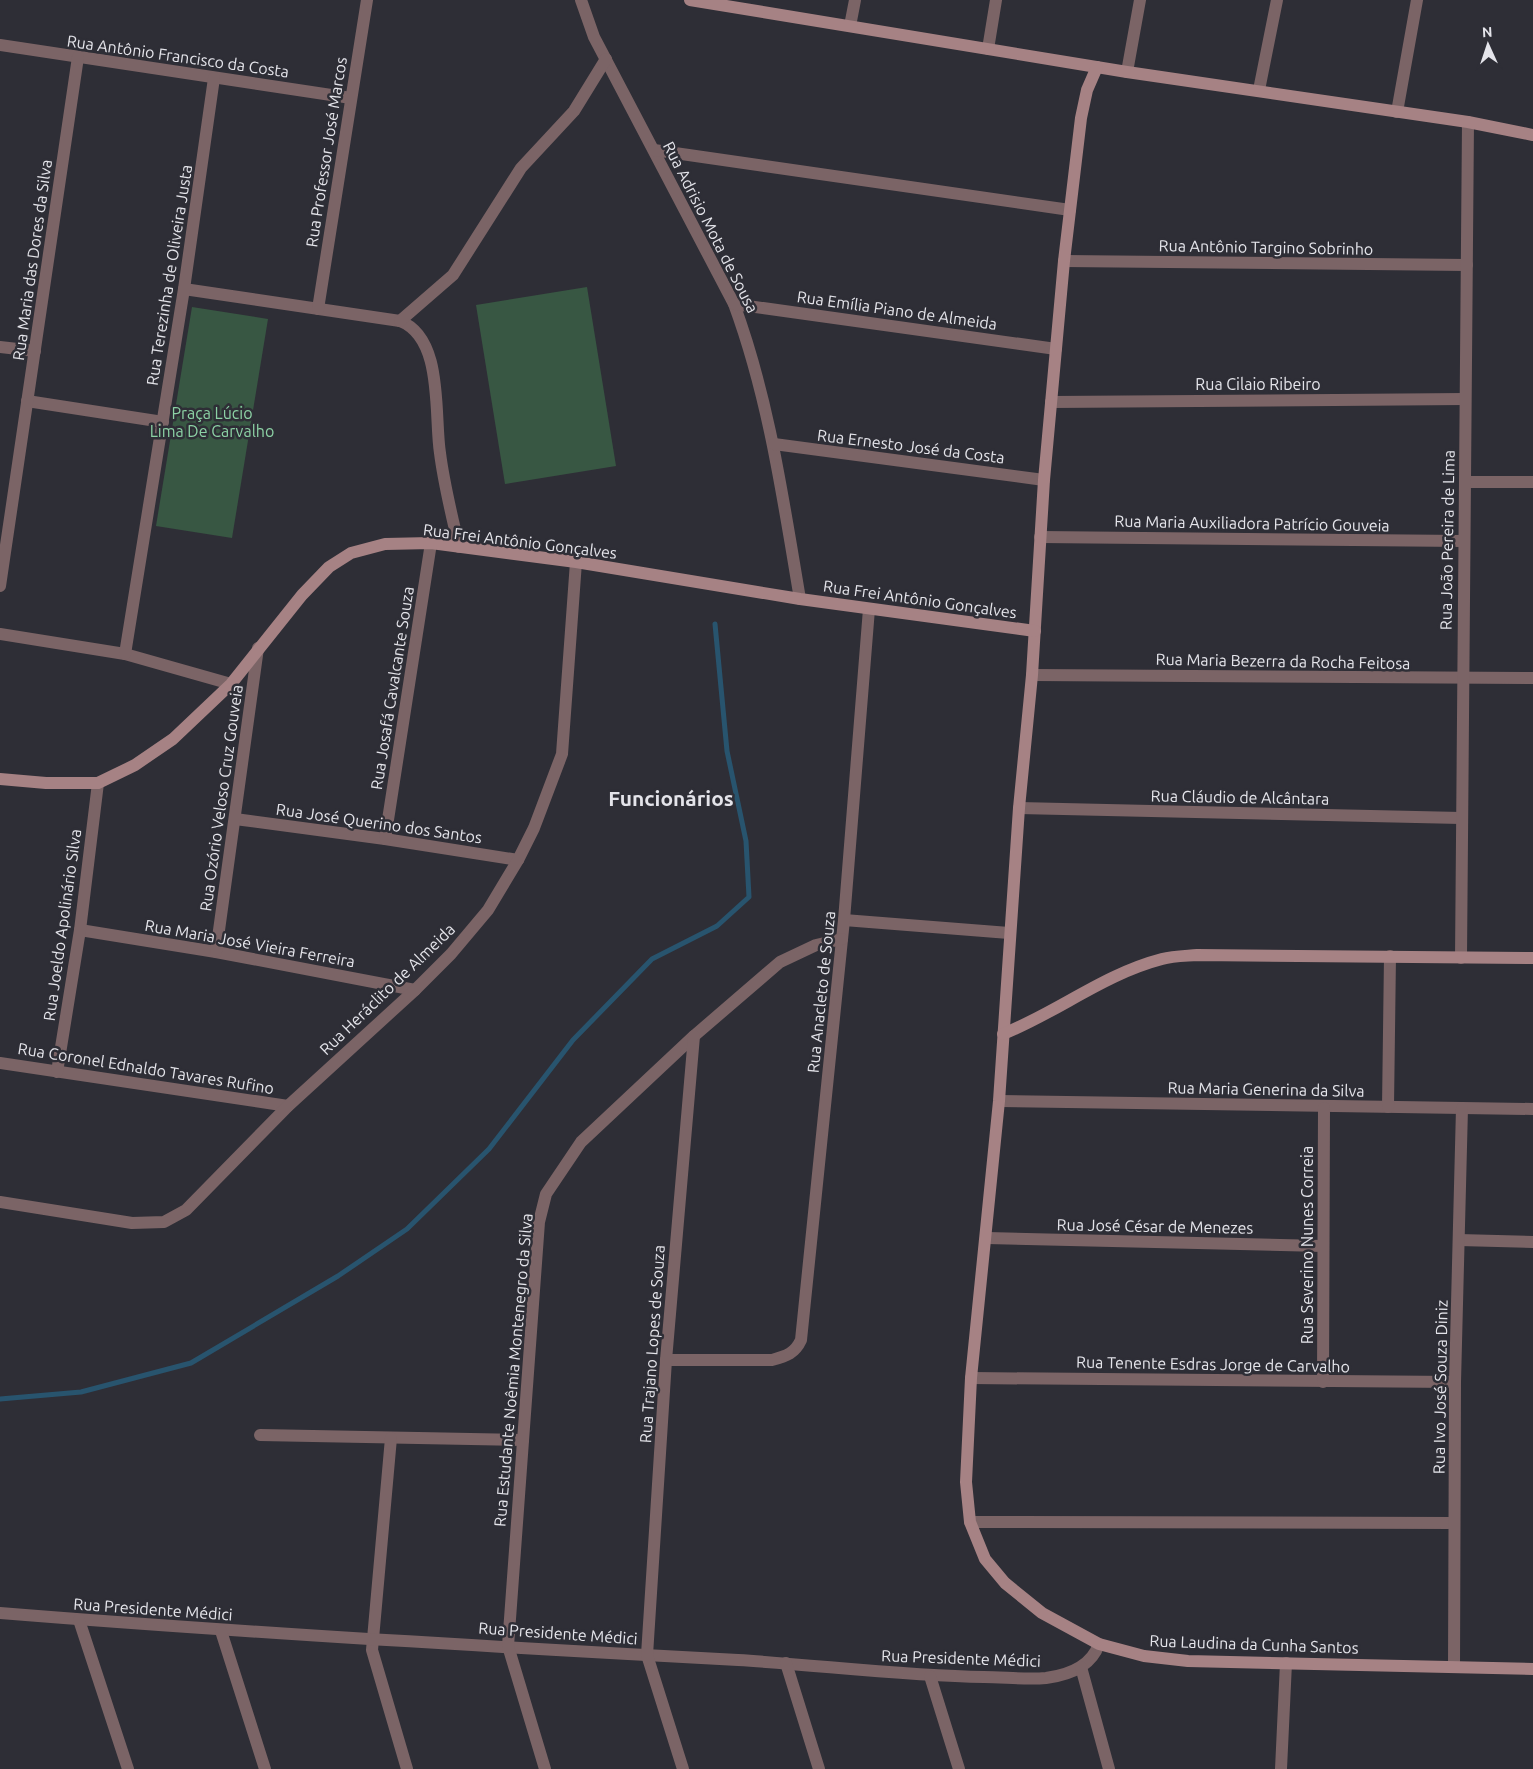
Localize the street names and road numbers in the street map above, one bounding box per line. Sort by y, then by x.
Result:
street label: Rua Antônio Francisco da Costa [66,31,290,81]
street label: Rua Professor José Marcos [302,56,350,248]
street label: Rua Adrisio Mota de Sousa [660,138,762,316]
street label: Rua Maria das Dores da Silva [9,158,55,362]
street label: Rua Terezinha de Oliveira Justa [143,163,195,387]
street label: Rua Antônio Targino Sobrinho [1159,236,1373,258]
street label: Rua Emília Piano de Almeida [796,287,998,333]
street label: Rua Cilaio Ribeiro [1195,375,1321,393]
street label: Rua Ernesto José da Costa [816,426,1006,466]
street label: Rua João Pereira de Lima [1436,450,1458,630]
street label: Rua Maria Auxiliadora Patrício Gouveia [1114,512,1390,534]
street label: Rua Frei Antônio Gonçalves [422,520,618,562]
street label: Rua Frei Antônio Gonçalves [822,577,1018,622]
street label: Rua Josafá Cavalcante Souza [367,585,417,791]
street label: Rua Maria Bezerra da Rocha Feitosa [1155,650,1411,672]
street label: Rua Ozório Veloso Cruz Gouveia [196,684,246,912]
street label: Rua Cláudio de Alcântara [1151,786,1329,808]
street label: Rua José Querino dos Santos [275,800,483,846]
street label: Rua Joeldo Apolinário Silva [40,828,84,1022]
street label: Rua Anacleto de Souza [804,910,838,1074]
street label: Rua Maria José Vieira Ferreira [143,916,357,970]
street label: Rua Heráclito de Almeida [316,920,458,1058]
street label: Rua Coronel Ednaldo Tavares Rufino [17,1039,275,1097]
street label: Rua Maria Generina da Silva [1167,1078,1365,1100]
street label: Rua Severino Nunes Correia [1298,1146,1316,1344]
street label: Rua Estudante Noêmia Montenegro da Silva [490,1213,536,1527]
street label: Rua José César de Menezes [1056,1215,1254,1237]
street label: Rua Trajano Lopes de Souza [636,1244,668,1444]
street label: Rua Ivo José Souza Diniz [1429,1300,1451,1474]
street label: Rua Tenente Esdras Jorge de Carvalho [1076,1353,1350,1375]
street label: Rua Presidente Médici [73,1594,233,1624]
street label: Rua Presidente Médici [478,1618,638,1648]
street label: Rua Laudina da Cunha Santos [1149,1631,1359,1657]
street label: Rua Presidente Médici [881,1646,1041,1670]

